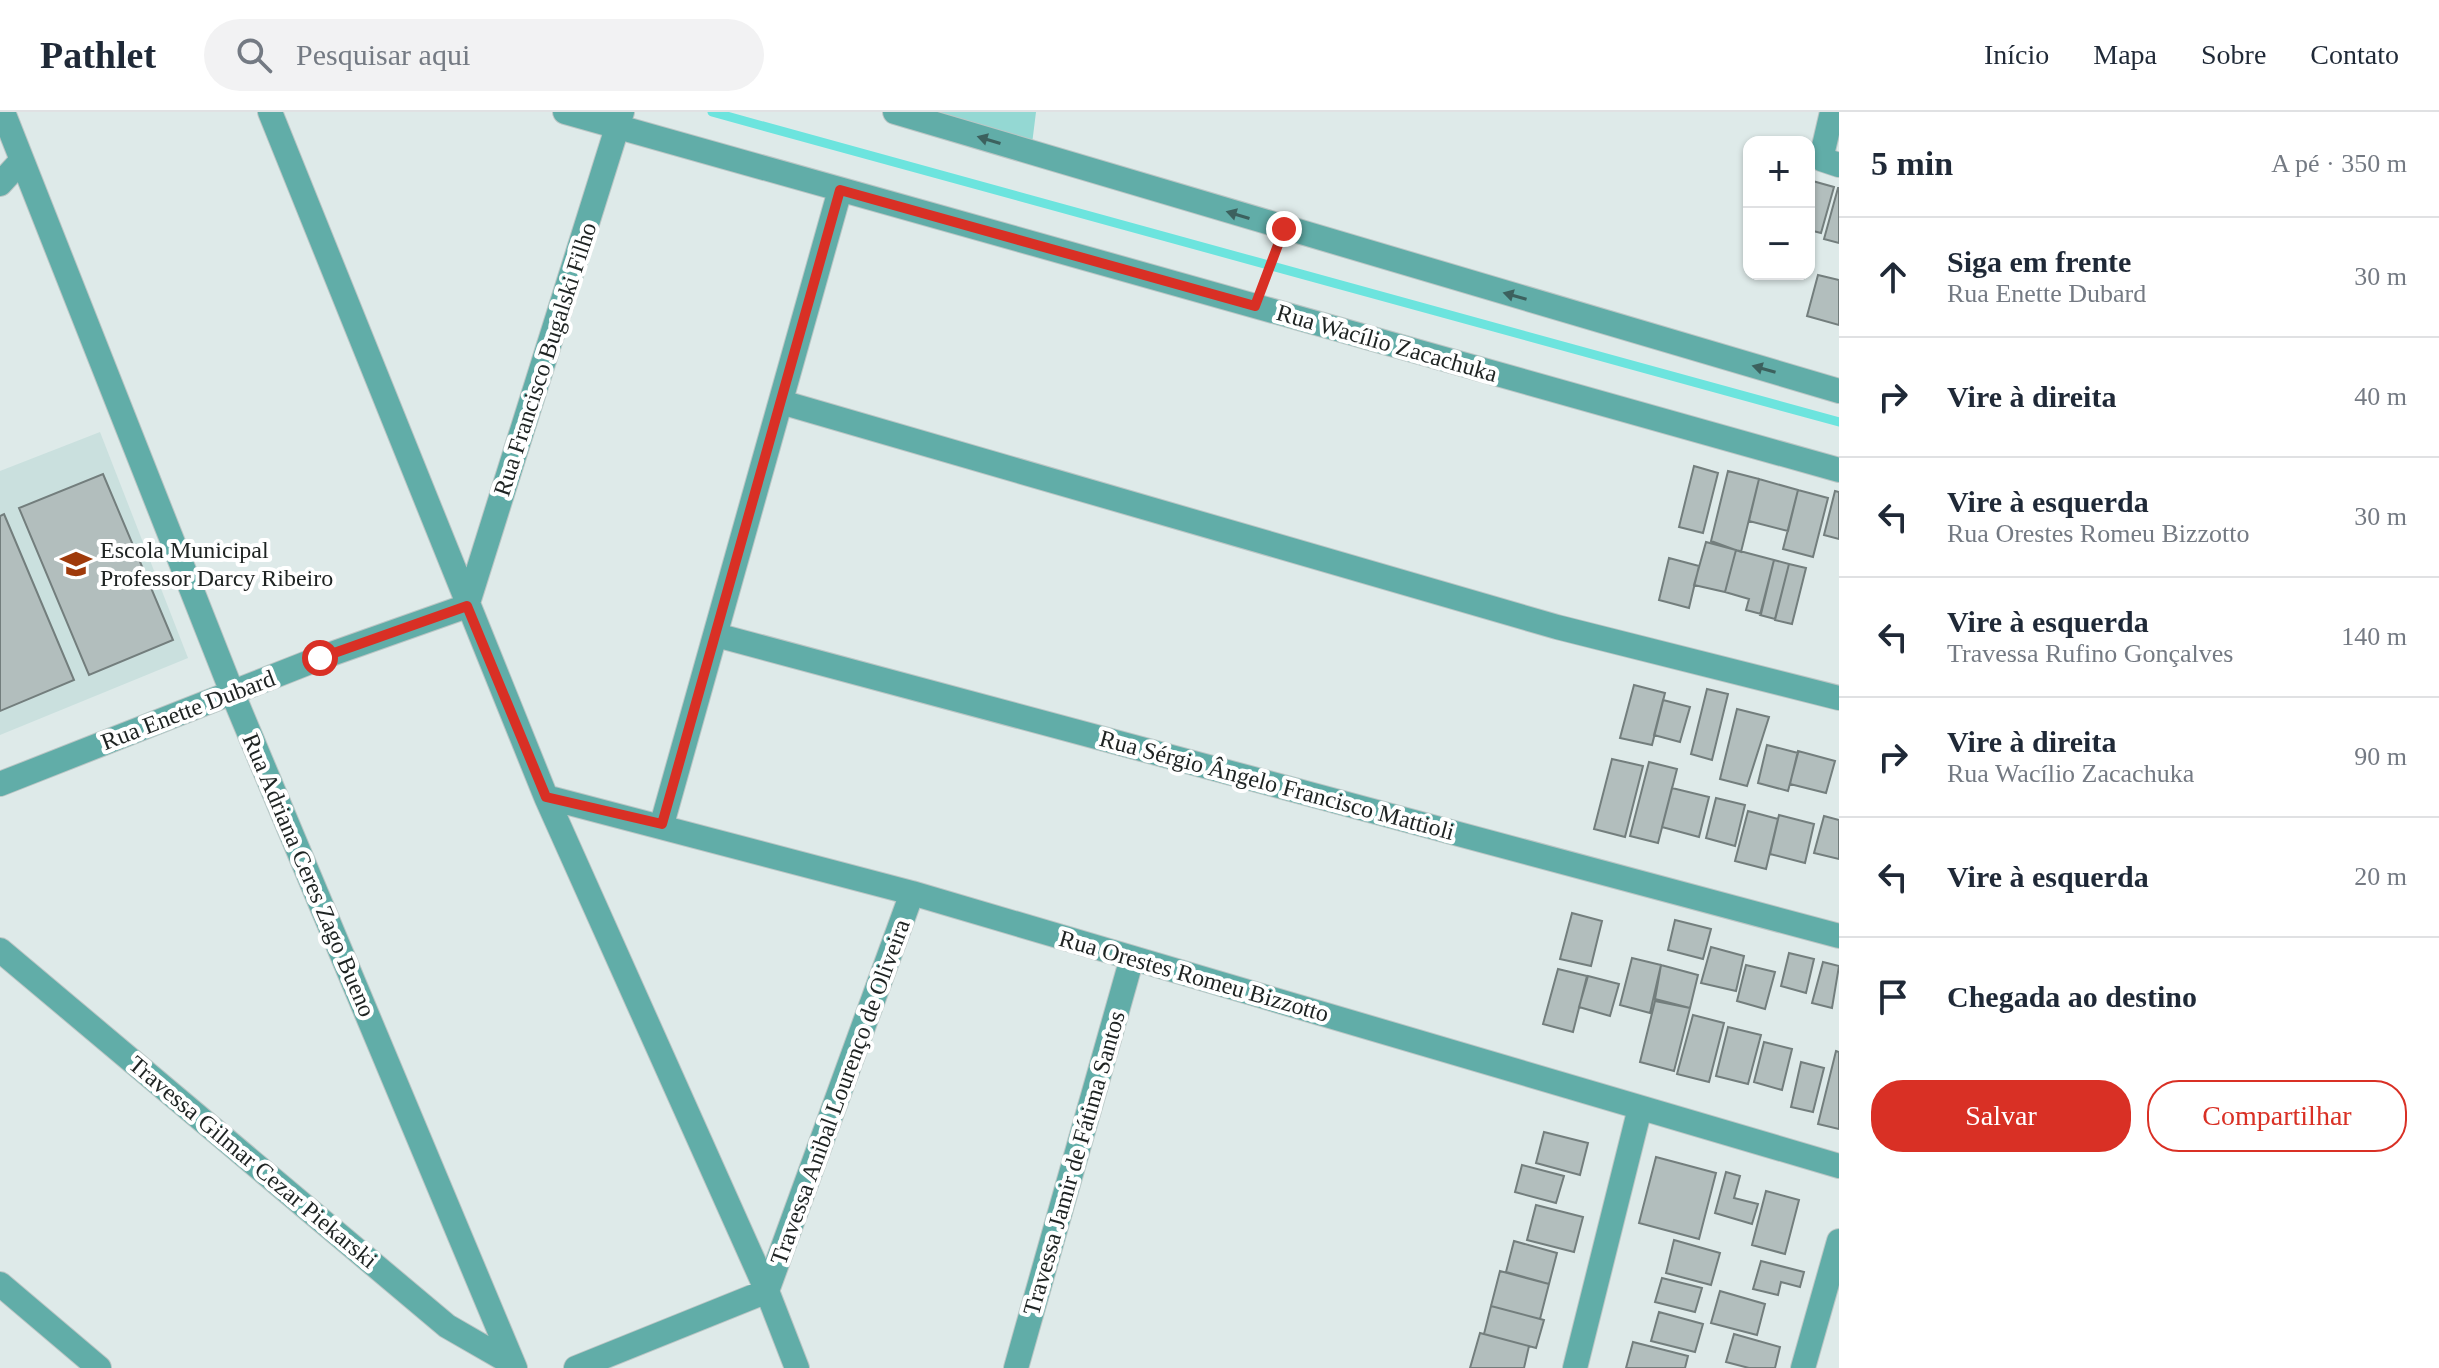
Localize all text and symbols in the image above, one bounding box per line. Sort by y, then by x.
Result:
search box [204,19,764,91]
icon: search [232,33,276,77]
text: Pathlet [40,34,156,76]
text: Pesquisar aqui [296,38,470,71]
text: Início [1984,39,2049,70]
text: Mapa [2093,39,2157,70]
text: Sobre [2201,39,2266,70]
text: Contato [2310,39,2399,70]
one-way arrow [977,133,1001,146]
map controls [1743,136,1815,280]
button: + [1743,136,1815,208]
text: 5 min [1871,145,1953,182]
text: A pé · 350 m [2271,149,2407,178]
one-way arrow [1226,208,1250,221]
button: − [1743,208,1815,280]
route end [1266,211,1302,247]
street label: Rua Francisco Bugalski Filho [488,219,602,499]
text: Siga em frente [1947,245,2131,278]
icon: ahead [1871,255,1915,299]
text: 30 m [2354,262,2407,291]
text: Rua Enette Dubard [1947,279,2146,308]
one-way arrow [1502,289,1526,302]
street label: Rua Wacílio Zacachuka [1274,299,1501,387]
one-way arrow [1752,362,1776,375]
icon: right [1871,375,1915,419]
text: Vire à direita [1947,380,2116,413]
text: 40 m [2354,382,2407,411]
text: Vire à esquerda [1947,485,2149,518]
icon: left [1871,495,1915,539]
text: 30 m [2354,502,2407,531]
text: Rua Orestes Romeu Bizzotto [1947,519,2250,548]
place label: Escola Municipal Professor Darcy Ribeiro [100,537,333,591]
school or university icon: Escola Municipal Professor Darcy Ribeiro [59,547,93,581]
text: Vire à esquerda [1947,605,2149,638]
icon: left [1871,615,1915,659]
text: 140 m [2341,622,2407,651]
text: Travessa Rufino Gonçalves [1947,639,2233,668]
route start [302,640,338,676]
street label: Rua Enette Dubard [97,665,279,755]
street label: Rua Sérgio Ângelo Francisco Mattioli [1097,725,1458,845]
text: Vire à direita [1947,725,2116,758]
street label: Rua Adriana Ceres Zago Bueno [237,729,381,1021]
icon: right [1871,735,1915,779]
text: 90 m [2354,742,2407,771]
text: Rua Wacílio Zacachuka [1947,759,2194,788]
icon: left [1871,855,1915,899]
text: Vire à esquerda [1947,860,2149,893]
text: 20 m [2354,862,2407,891]
street label: Travessa Anibal Lourenço de Oliveira [765,915,915,1268]
street label: Rua Orestes Romeu Bizzotto [1056,925,1332,1027]
icon: arrive [1871,975,1915,1019]
text: Chegada ao destino [1947,980,2197,1013]
street label: Travessa Jamir de Fátima Santos [1018,1008,1130,1318]
street label: Travessa Gilmar Cezar Piekarski [124,1051,383,1274]
button: Salvar [1871,1080,2131,1152]
button: Compartilhar [2147,1080,2407,1152]

